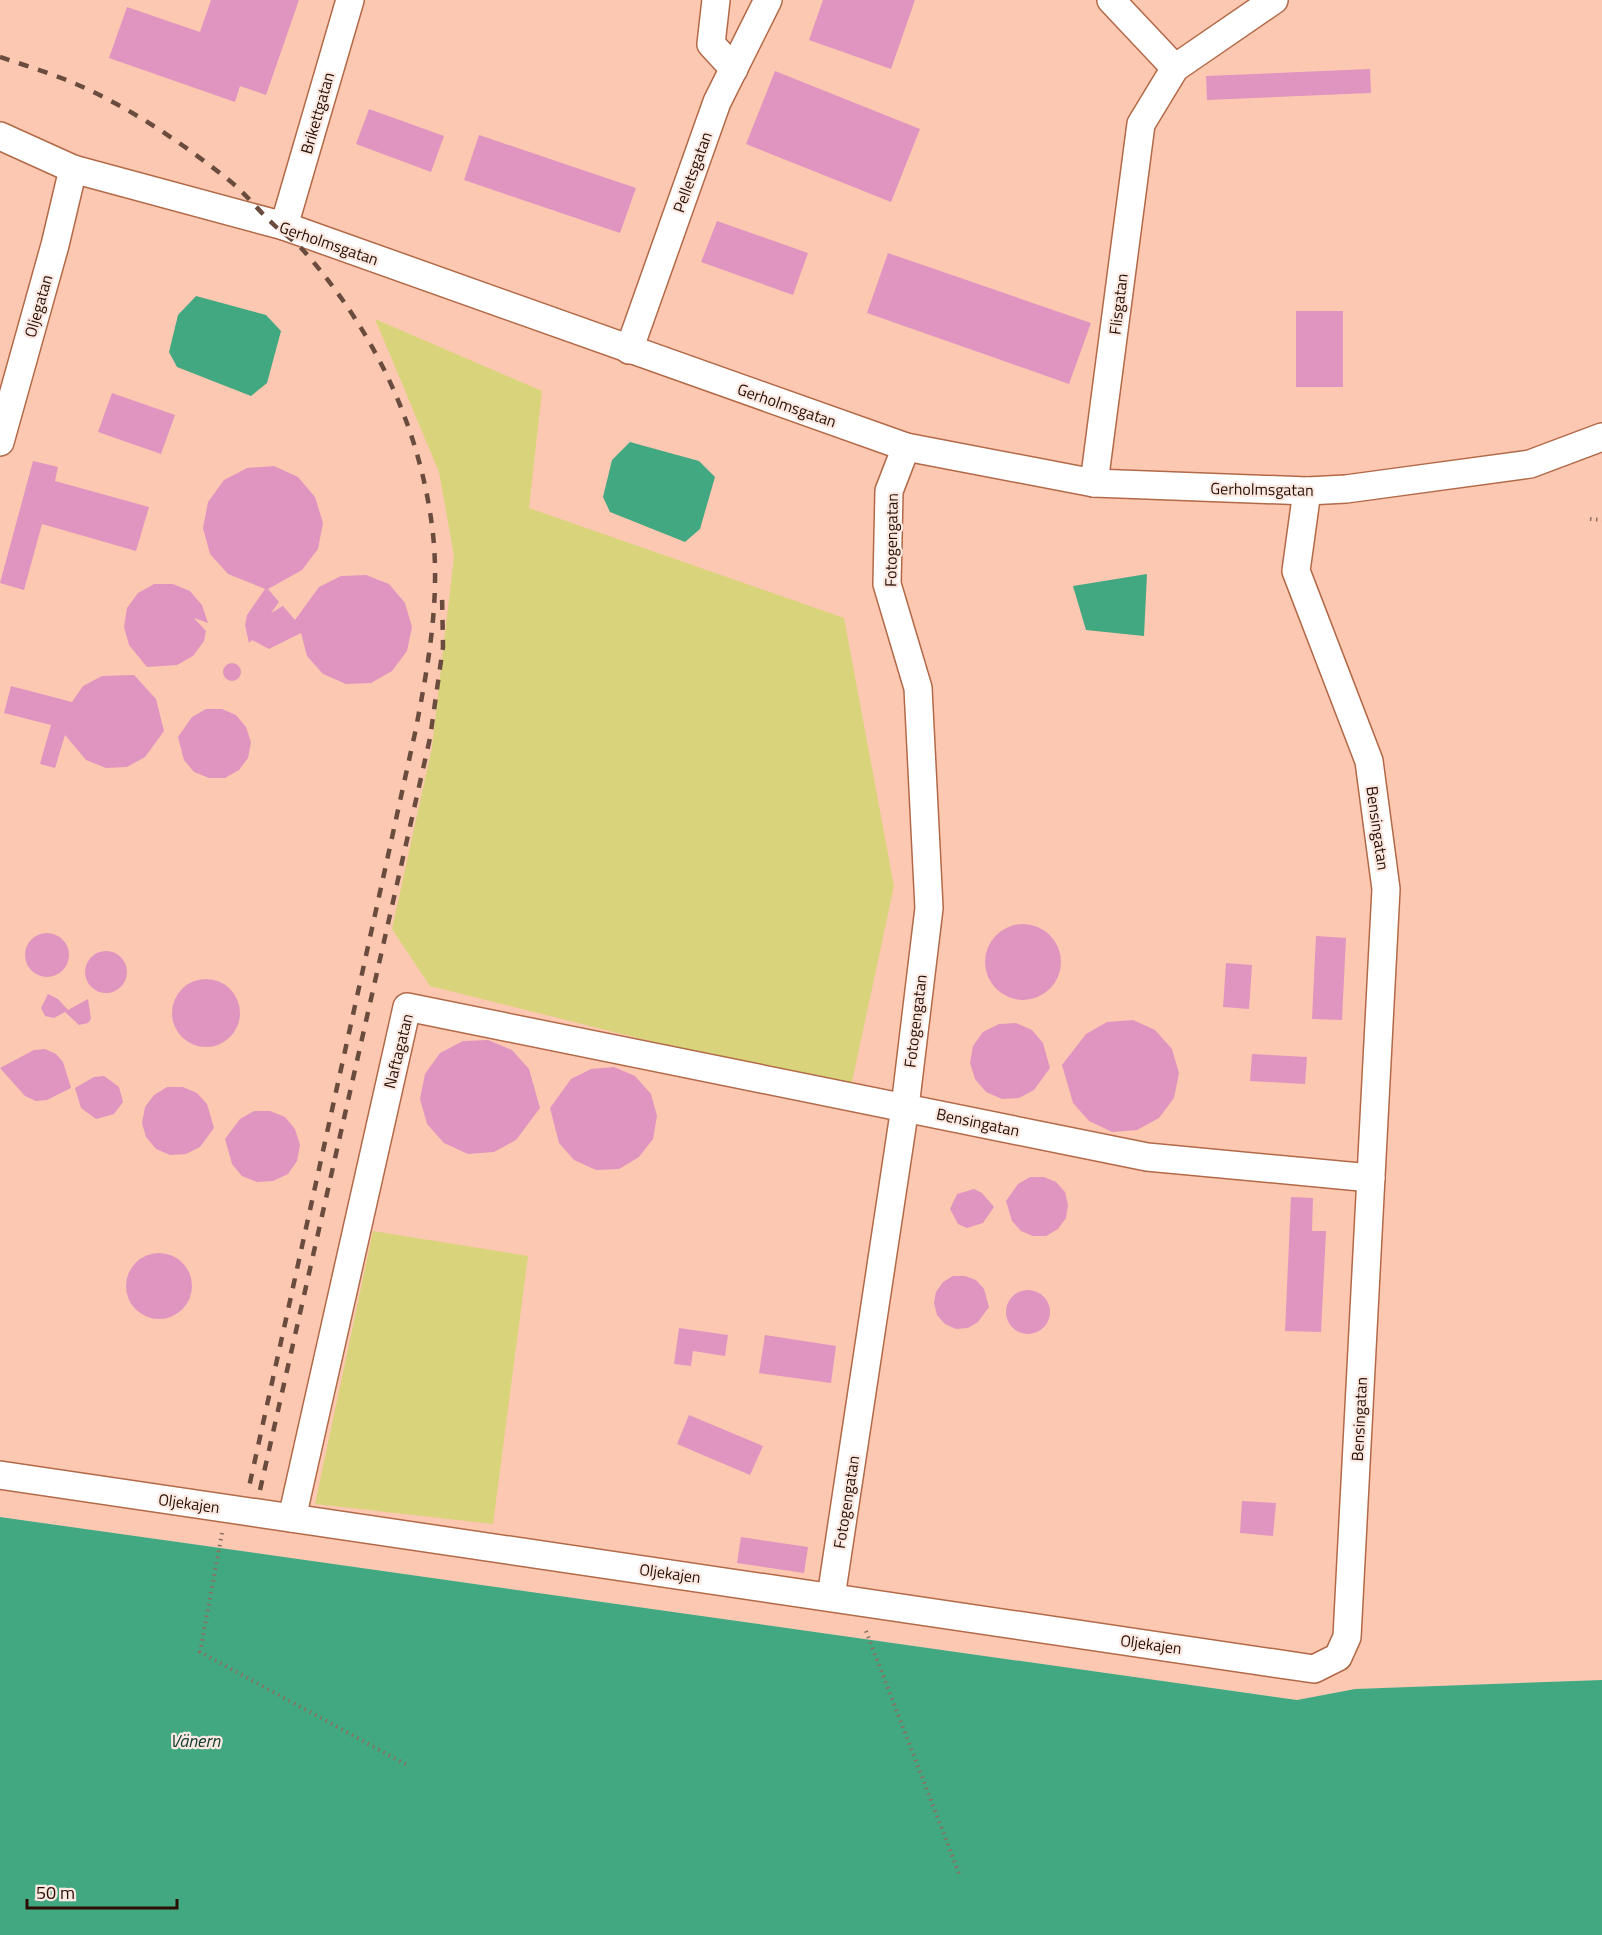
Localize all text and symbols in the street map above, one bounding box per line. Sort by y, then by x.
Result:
street label: Brikettgatan [294,69,340,157]
street label: Pelletsgatan [666,128,718,216]
street label: Gerholmsgatan [276,215,382,271]
street label: Oljegatan [18,272,58,340]
street label: Flisgatan [1102,272,1134,336]
street label: Gerholmsgatan [734,377,840,433]
street label: Gerholmsgatan [1210,476,1314,502]
street label: Fotogengatan [878,493,904,587]
street label: Bensingatan [1360,784,1396,872]
street label: Fotogengatan [897,973,933,1069]
street label: Naftagatan [377,1011,419,1091]
street label: Bensingatan [934,1101,1022,1143]
street label: Bensingatan [1345,1376,1373,1462]
street label: Fotogengatan [827,1454,865,1550]
street label: Oljekajen [157,1487,221,1519]
street label: Oljekajen [638,1557,702,1589]
street label: Oljekajen [1119,1628,1183,1660]
water label: Vänern [170,1727,221,1754]
scale bar [27,1872,177,1910]
text: 50 m [36,1879,75,1906]

